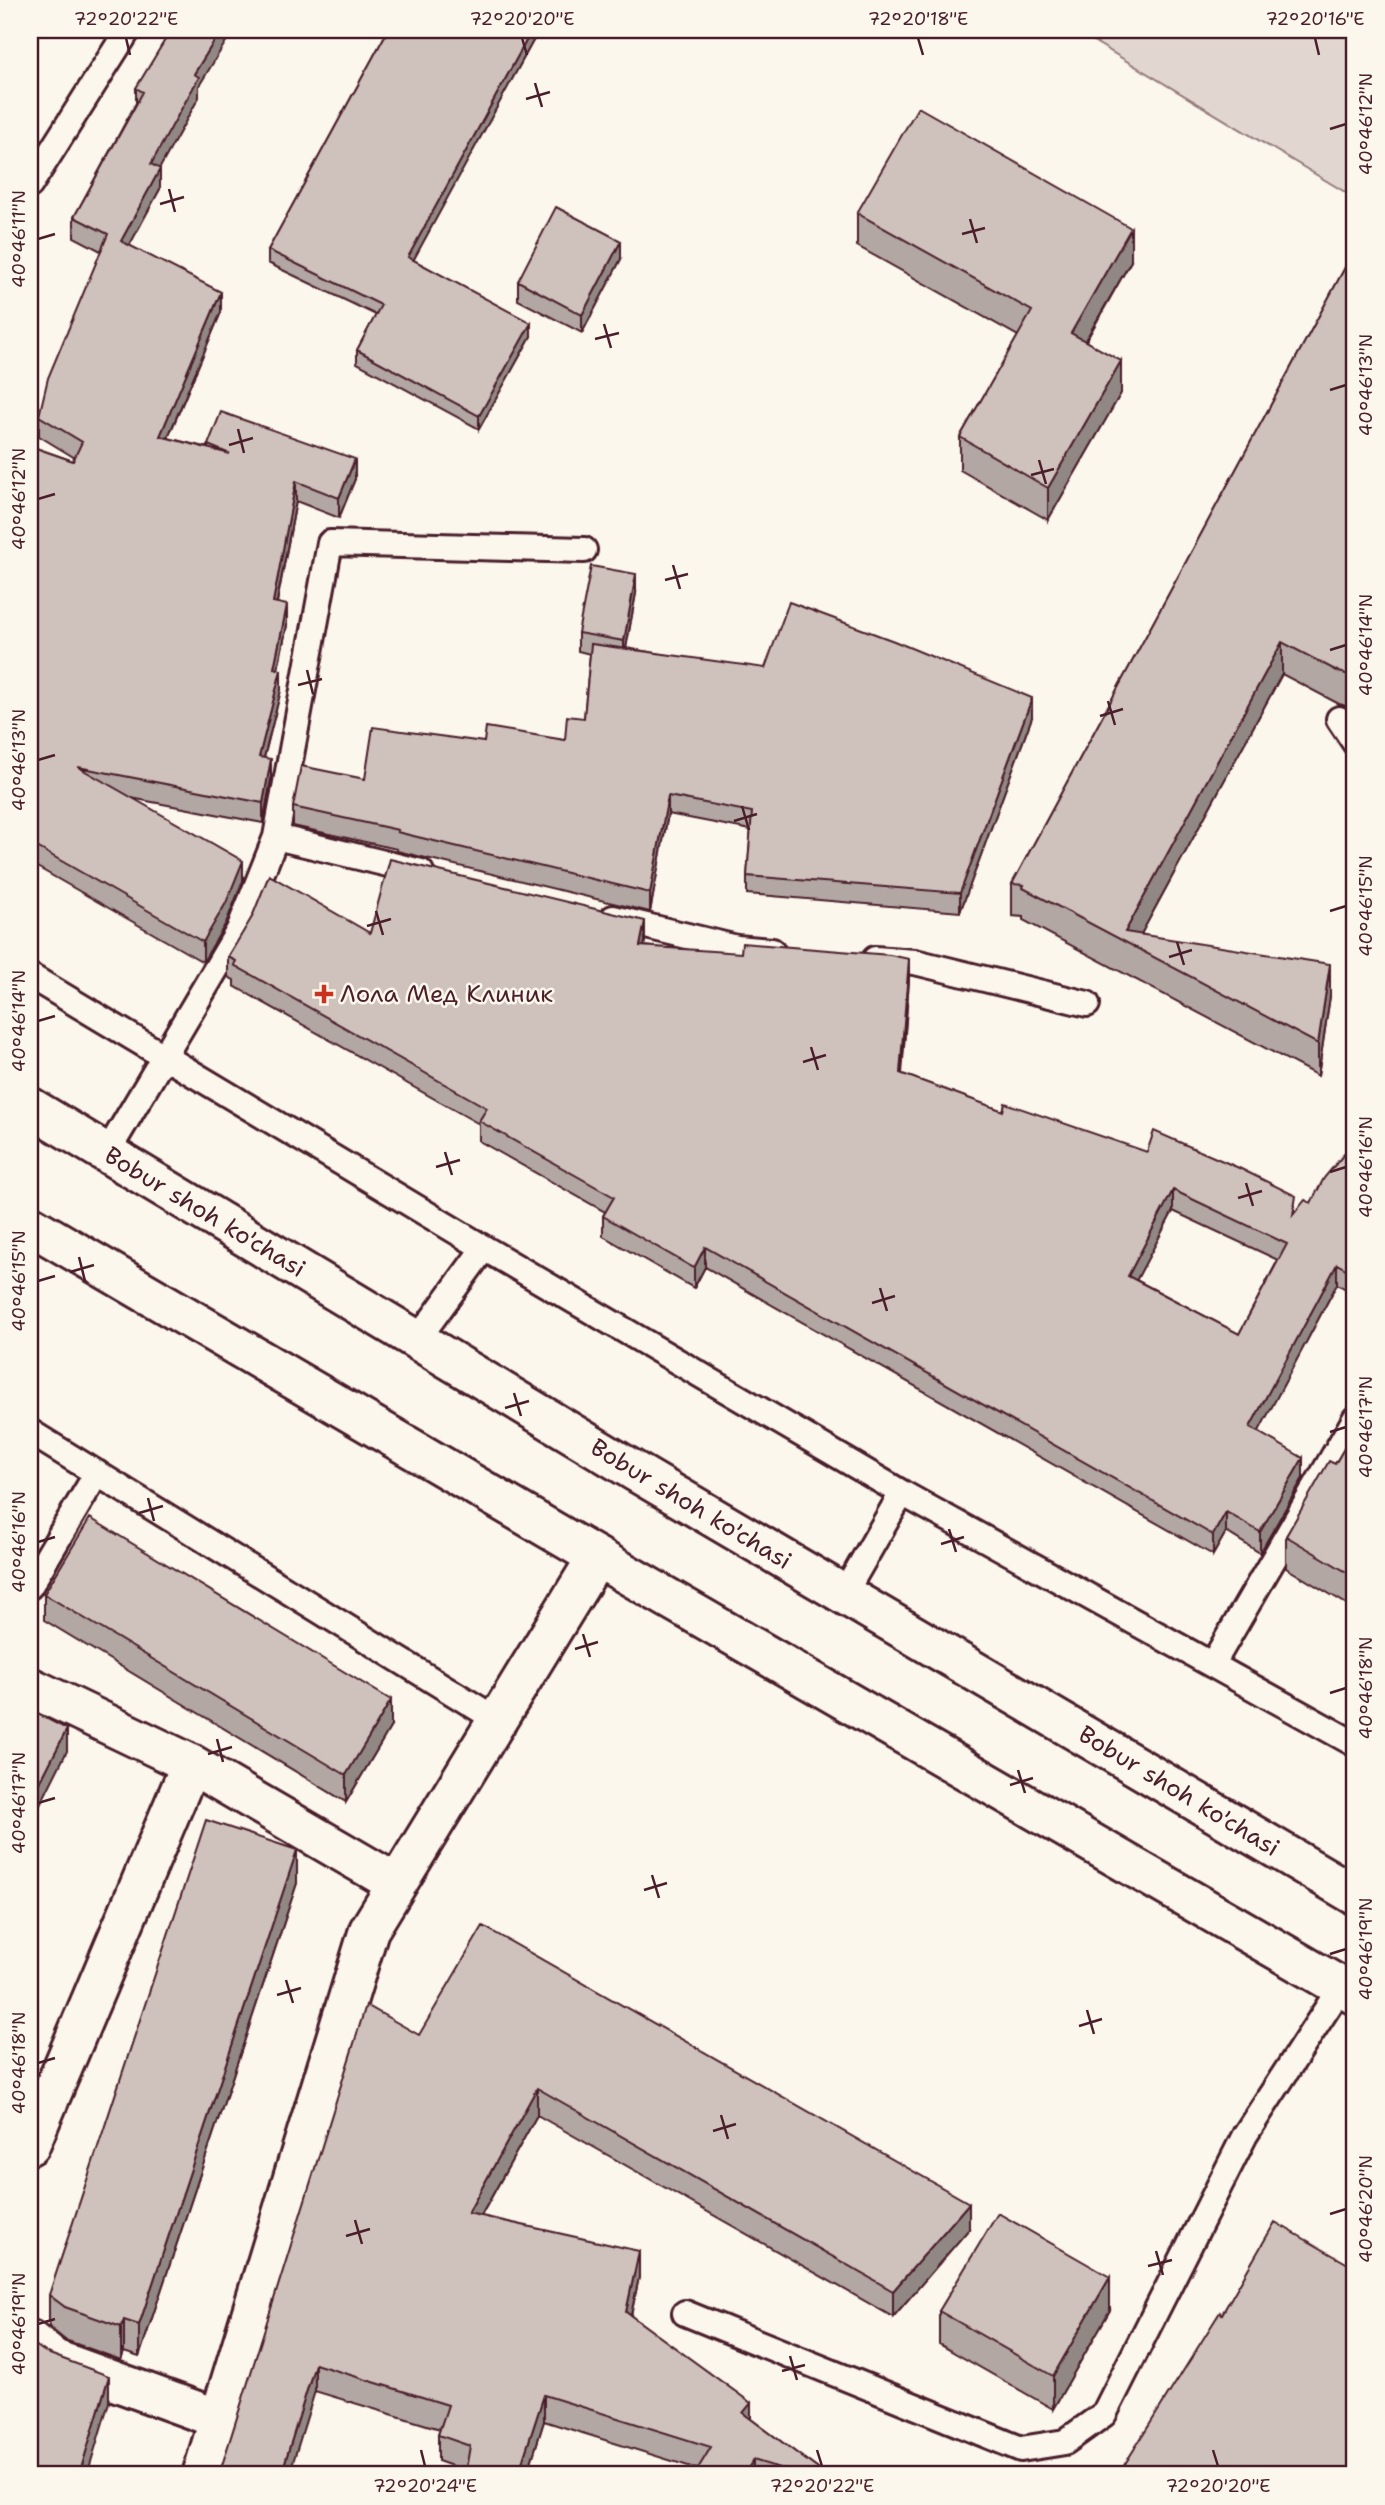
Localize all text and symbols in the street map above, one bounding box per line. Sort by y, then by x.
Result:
text: 72°20'22"E [74,7,178,31]
text: 72°20'20"E [469,7,575,31]
text: 72°20'18"E [868,7,968,31]
text: 72°20'16"E [1265,7,1365,31]
text: 40°46'12"N [1354,73,1378,175]
text: 40°46'11"N [7,190,31,288]
text: 40°46'13"N [1354,334,1378,436]
text: 40°46'12"N [7,448,31,550]
text: 40°46'14"N [1354,594,1378,696]
text: 40°46'13"N [7,709,31,811]
text: 40°46'15"N [1354,855,1378,957]
text: 40°46'14"N [7,970,31,1072]
place label: Лола Мед Клиник [340,978,553,1010]
marker: Лола Мед Клиник [314,984,334,1004]
text: 40°46'16"N [1354,1116,1378,1218]
street label: Bobur shoh ko'chasi [99,1139,311,1285]
text: 40°46'15"N [7,1230,31,1332]
text: 40°46'17"N [1354,1376,1378,1478]
street label: Bobur shoh ko'chasi [585,1431,797,1577]
text: 40°46'16"N [7,1491,31,1593]
text: 40°46'18"N [1354,1636,1378,1740]
street label: Bobur shoh ko'chasi [1073,1718,1285,1864]
text: 40°46'17"N [7,1752,31,1854]
text: 40°46'19"N [1354,1898,1378,2000]
text: 40°46'18"N [7,2011,31,2115]
text: 40°46'20"N [1354,2155,1378,2263]
text: 40°46'19"N [7,2273,31,2375]
text: 72°20'24"E [373,2474,477,2498]
text: 72°20'22"E [770,2474,874,2498]
text: 72°20'20"E [1165,2474,1271,2498]

